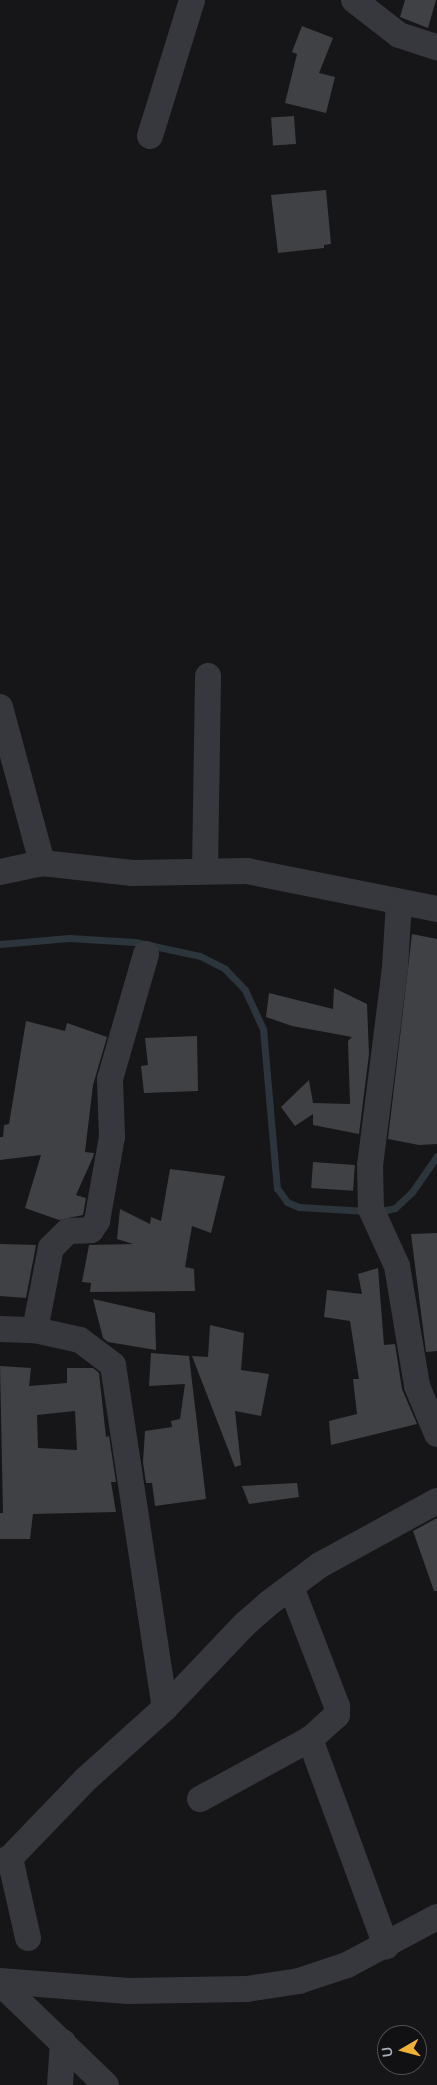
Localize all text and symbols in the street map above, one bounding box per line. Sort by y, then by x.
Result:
north arrow [377,2025,427,2075]
text: U [378,2046,398,2058]

